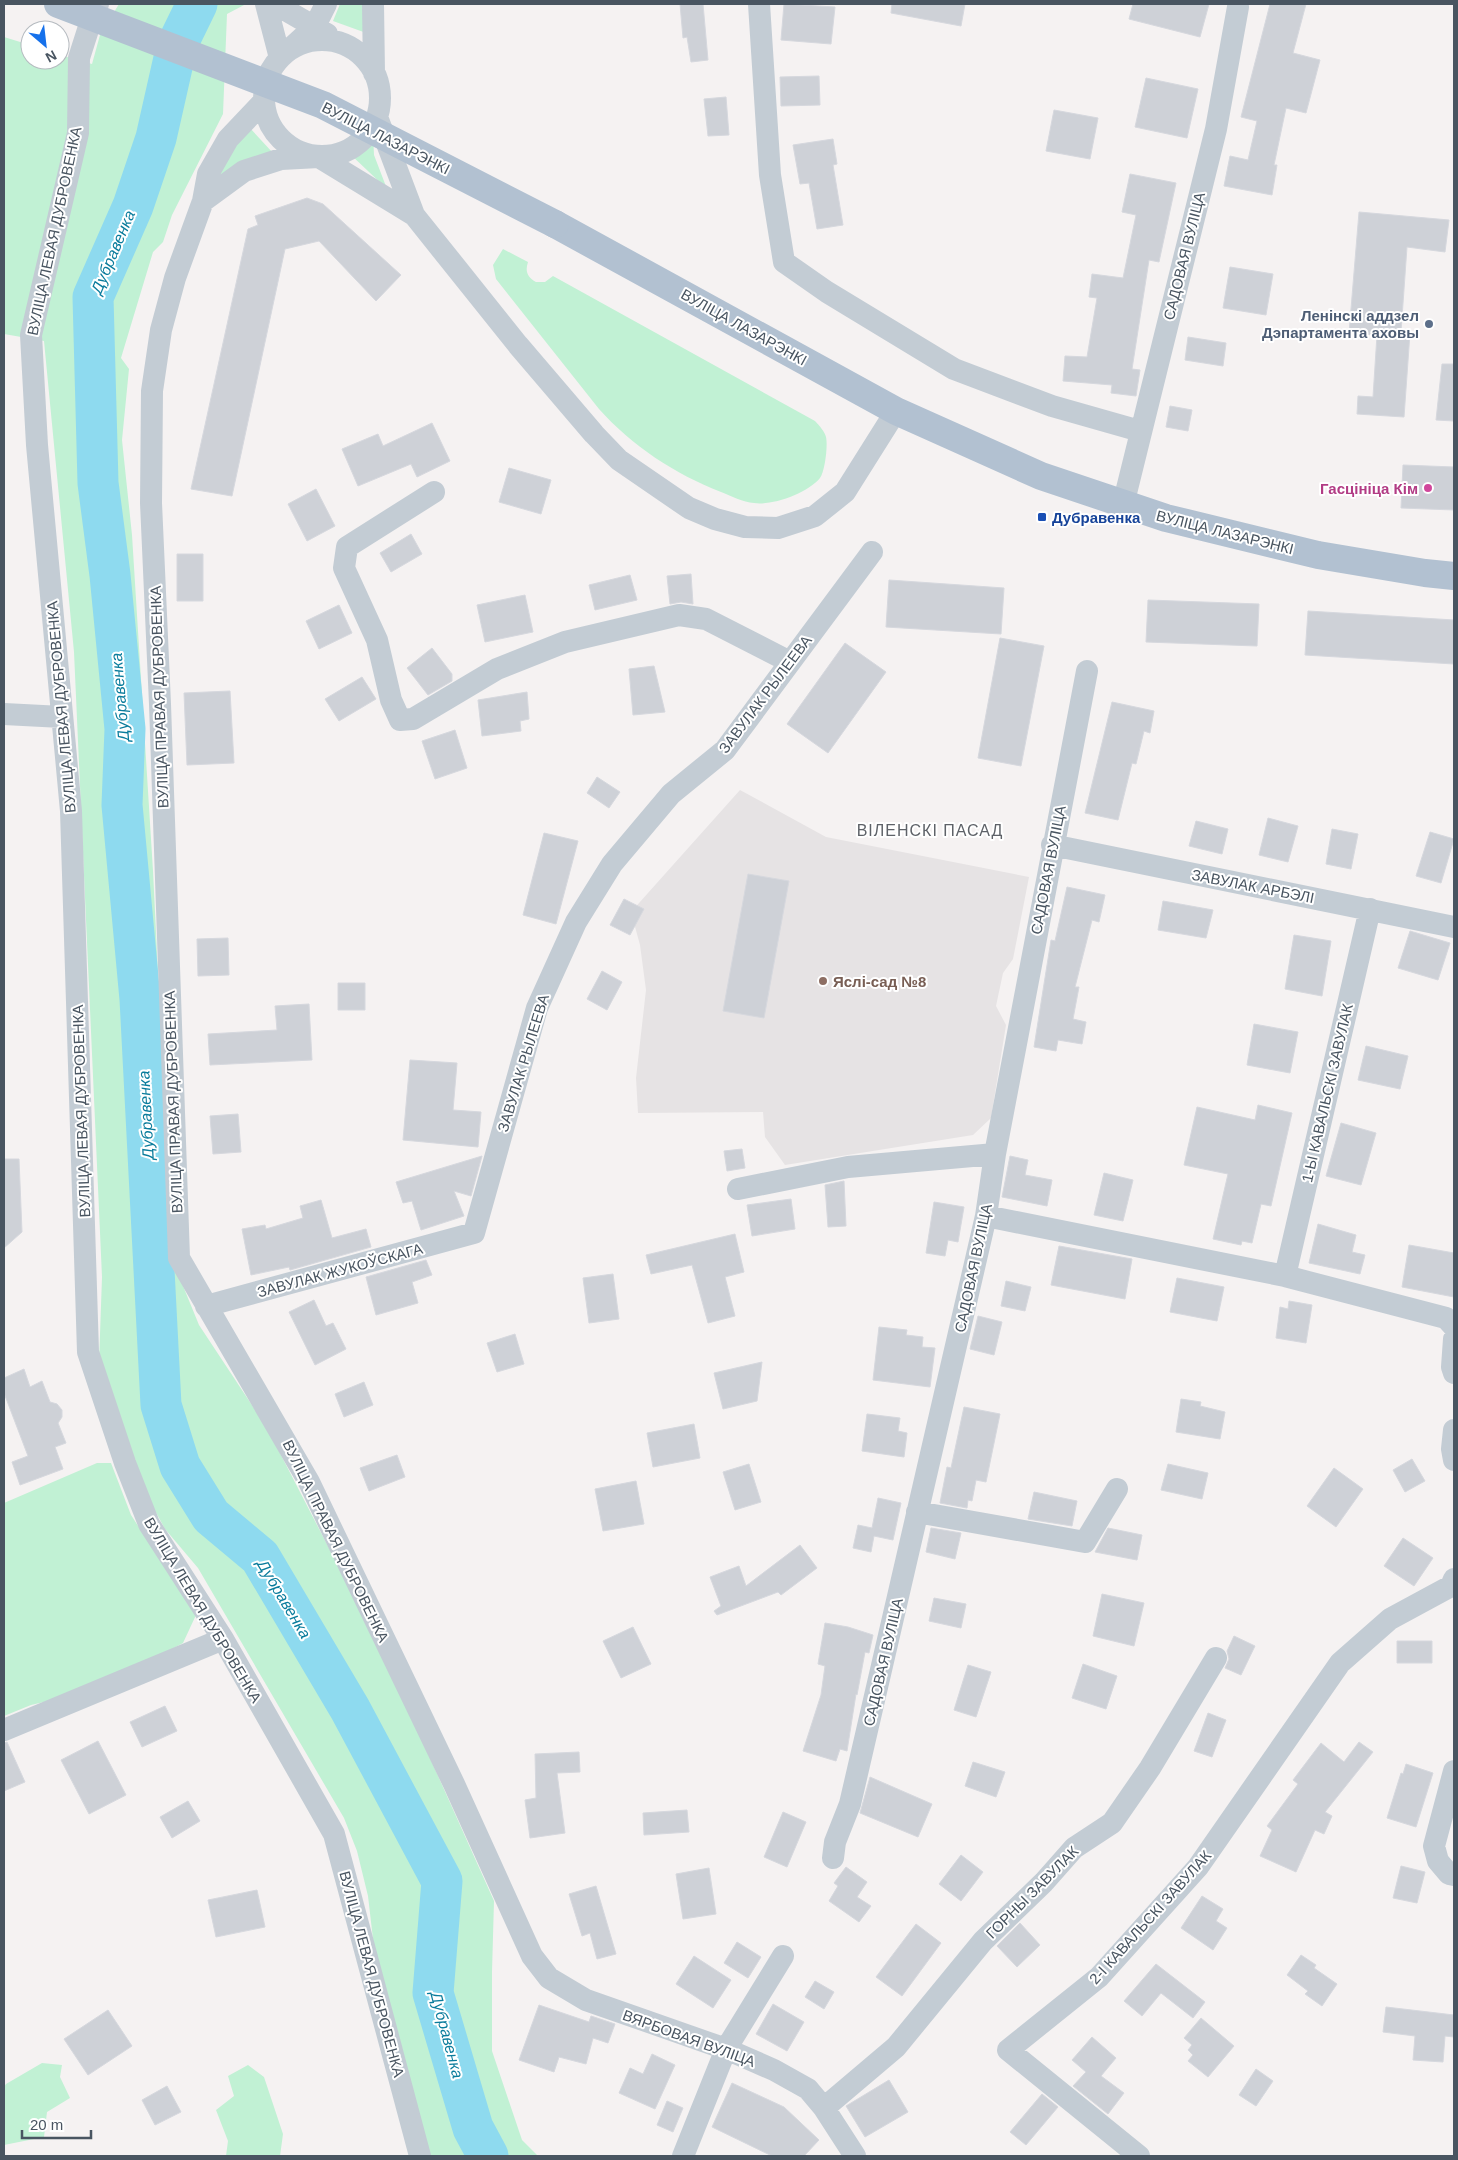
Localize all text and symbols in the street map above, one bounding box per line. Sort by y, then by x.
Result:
north arrow [20,20,70,70]
text: N [43,47,59,66]
street label: ВУЛІЦА ЛАЗАРЭНКІ [319,98,453,178]
street label: ВУЛІЦА ЛЕВАЯ ДУБРОВЕНКА [24,125,84,337]
street label: САДОВАЯ ВУЛІЦА [1160,190,1208,322]
water label: Дубравенка [87,208,138,298]
street label: ВУЛІЦА ЛАЗАРЭНКІ [678,285,810,369]
place label: Ленінскі аддзел Дэпартамента аховы [1262,307,1419,341]
marker: Ленінскі аддзел Дэпартамента аховы [1423,318,1435,330]
place label: Гасцініца Кім [1320,480,1418,497]
marker: Гасцініца Кім [1422,482,1434,494]
street label: ВУЛІЦА ЛАЗАРЭНКІ [1154,507,1296,557]
place label: Дубравенка [1052,509,1141,526]
marker: Дубравенка [1036,511,1048,523]
street label: ВУЛІЦА ПРАВАЯ ДУБРОВЕНКА [147,585,171,809]
street label: ВУЛІЦА ЛЕВАЯ ДУБРОВЕНКА [43,600,79,814]
street label: ЗАВУЛАК РЫЛЕЕВА [715,632,815,756]
water label: Дубравенка [108,652,133,744]
street label: САДОВАЯ ВУЛІЦА [1027,804,1069,936]
district label: ВІЛЕНСКІ ПАСАД [857,822,1003,839]
street label: ЗАВУЛАК АРБЭЛІ [1190,866,1316,906]
place label: Яслі-сад №8 [833,973,926,990]
marker: Яслі-сад №8 [817,975,829,987]
street label: ВУЛІЦА ПРАВАЯ ДУБРОВЕНКА [161,990,185,1214]
street label: ЗАВУЛАК РЫЛЕЕВА [494,992,552,1134]
street label: 1-Ы КАВАЛЬСКІ ЗАВУЛАК [1298,1002,1356,1184]
street label: ВУЛІЦА ЛЕВАЯ ДУБРОВЕНКА [69,1004,93,1218]
water label: Дубравенка [135,1070,157,1162]
street label: САДОВАЯ ВУЛІЦА [951,1202,995,1334]
street label: ЗАВУЛАК ЖУКОЎСКАГА [255,1240,425,1300]
street label: ВУЛІЦА ПРАВАЯ ДУБРОВЕНКА [280,1437,392,1645]
street label: ВУЛІЦА ЛЕВАЯ ДУБРОВЕНКА [141,1514,265,1706]
water label: Дубравенка [253,1555,314,1642]
street label: САДОВАЯ ВУЛІЦА [860,1596,906,1728]
street label: ГОРНЫ ЗАВУЛАК [982,1842,1082,1942]
street label: 2-І КАВАЛЬСКІ ЗАВУЛАК [1086,1847,1215,1987]
street label: ВУЛІЦА ЛЕВАЯ ДУБРОВЕНКА [336,1869,408,2079]
water label: Дубравенка [427,1988,467,2080]
street label: ВЯРБОВАЯ ВУЛІЦА [620,2006,758,2070]
scale bar [22,2108,91,2140]
text: 20 m [30,2116,63,2133]

